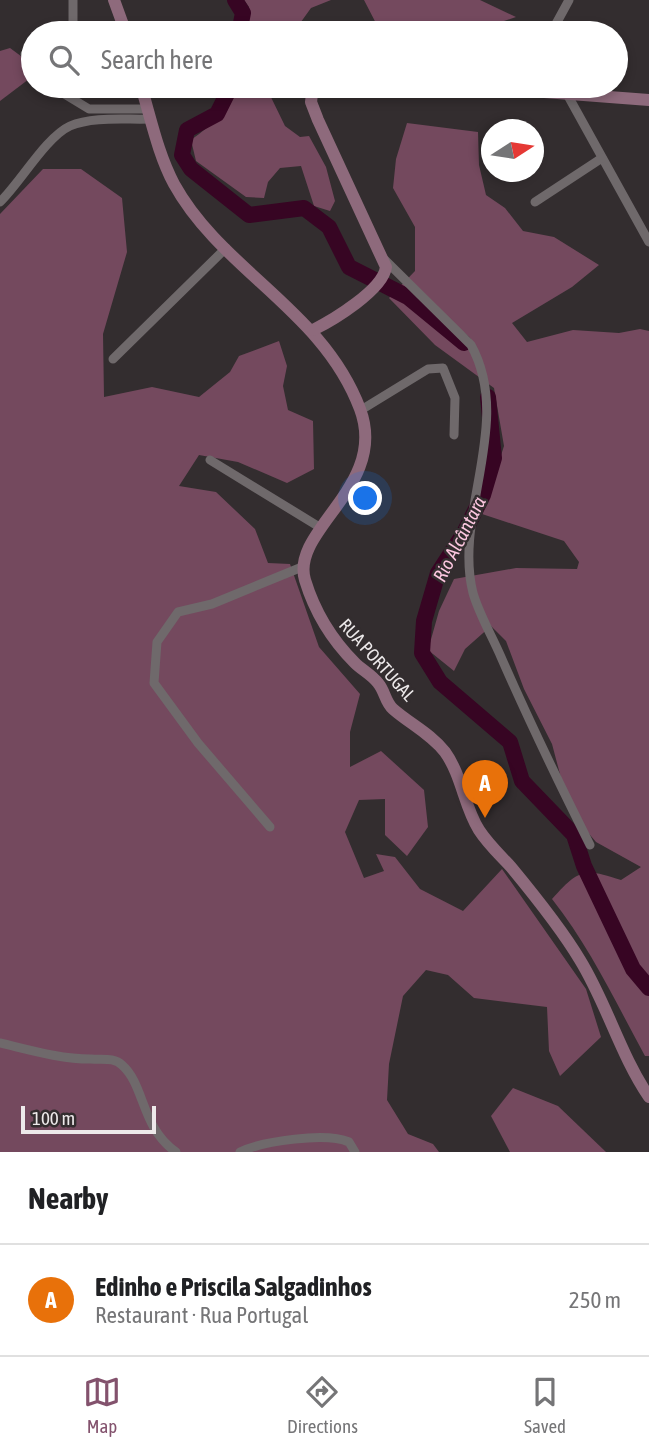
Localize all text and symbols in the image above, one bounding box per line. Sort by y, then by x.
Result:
search box [21,21,628,98]
icon: search [45,41,83,79]
text: Search here [101,45,213,75]
north arrow [481,119,544,182]
your location [348,481,382,515]
water label: Rio Alcântara [428,493,490,585]
street label: RUA PORTUGAL [335,614,420,705]
pin: A [462,760,508,818]
scale bar [21,1103,156,1135]
text: 100 m [32,1107,75,1129]
text: Nearby [28,1181,108,1215]
text: Edinho e Priscila Salgadinhos [95,1272,372,1302]
text: A [45,1287,57,1313]
text: 250 m [569,1287,621,1313]
text: Restaurant · Rua Portugal [95,1302,308,1328]
tab: Map [83,1373,121,1437]
tab: Directions [287,1373,358,1437]
tab: Saved [524,1373,566,1437]

